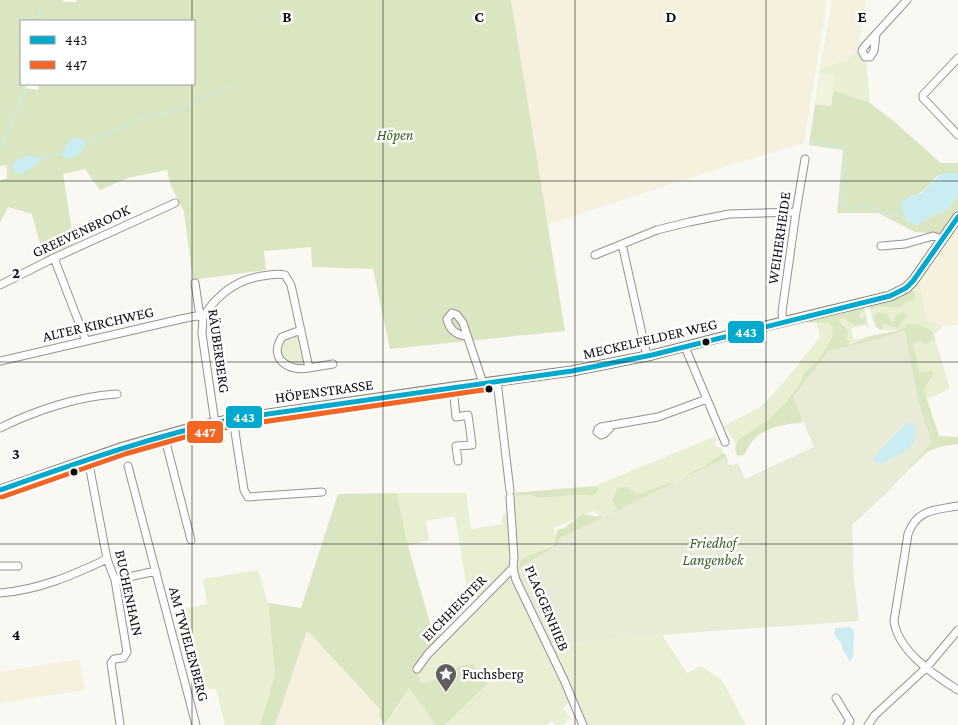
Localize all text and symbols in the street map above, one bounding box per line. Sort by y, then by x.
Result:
text: B [282,8,292,25]
text: C [474,8,484,25]
text: D [665,8,677,25]
text: E [857,8,867,25]
legend [20,20,195,85]
text: 443 [65,32,87,48]
text: 447 [65,57,87,73]
park label: Höpen [377,127,414,144]
street label: WEIHERHEIDE [765,191,793,285]
street label: GREEVENBROOK [30,201,133,261]
text: 2 [12,264,20,281]
street label: ALTER KIRCHWEG [41,303,155,345]
street label: RÄUBERBERG [205,308,233,394]
street label: MECKELFELDER WEG [581,316,719,362]
line badge: 443 [727,320,765,344]
text: 443 [735,324,757,340]
unlabelled marker [701,337,711,347]
street label: HÖPENSTRASSE [274,376,374,406]
unlabelled marker [484,384,494,394]
line badge: 443 [225,405,263,429]
text: 443 [233,409,255,425]
line badge: 447 [186,420,224,444]
text: 447 [194,424,216,440]
text: 3 [12,445,20,462]
unlabelled marker [69,467,79,477]
park label: Friedhof Langenbek [683,535,745,569]
street label: BUCHENHAIN [112,549,146,638]
street label: PLAGGENHIEB [522,563,572,653]
street label: EICHHEISTER [419,571,490,644]
street label: AM TWIELENBERG [166,585,212,703]
text: 4 [12,626,21,643]
place icon: Fuchsberg [434,662,458,693]
place label: Fuchsberg [462,666,524,683]

